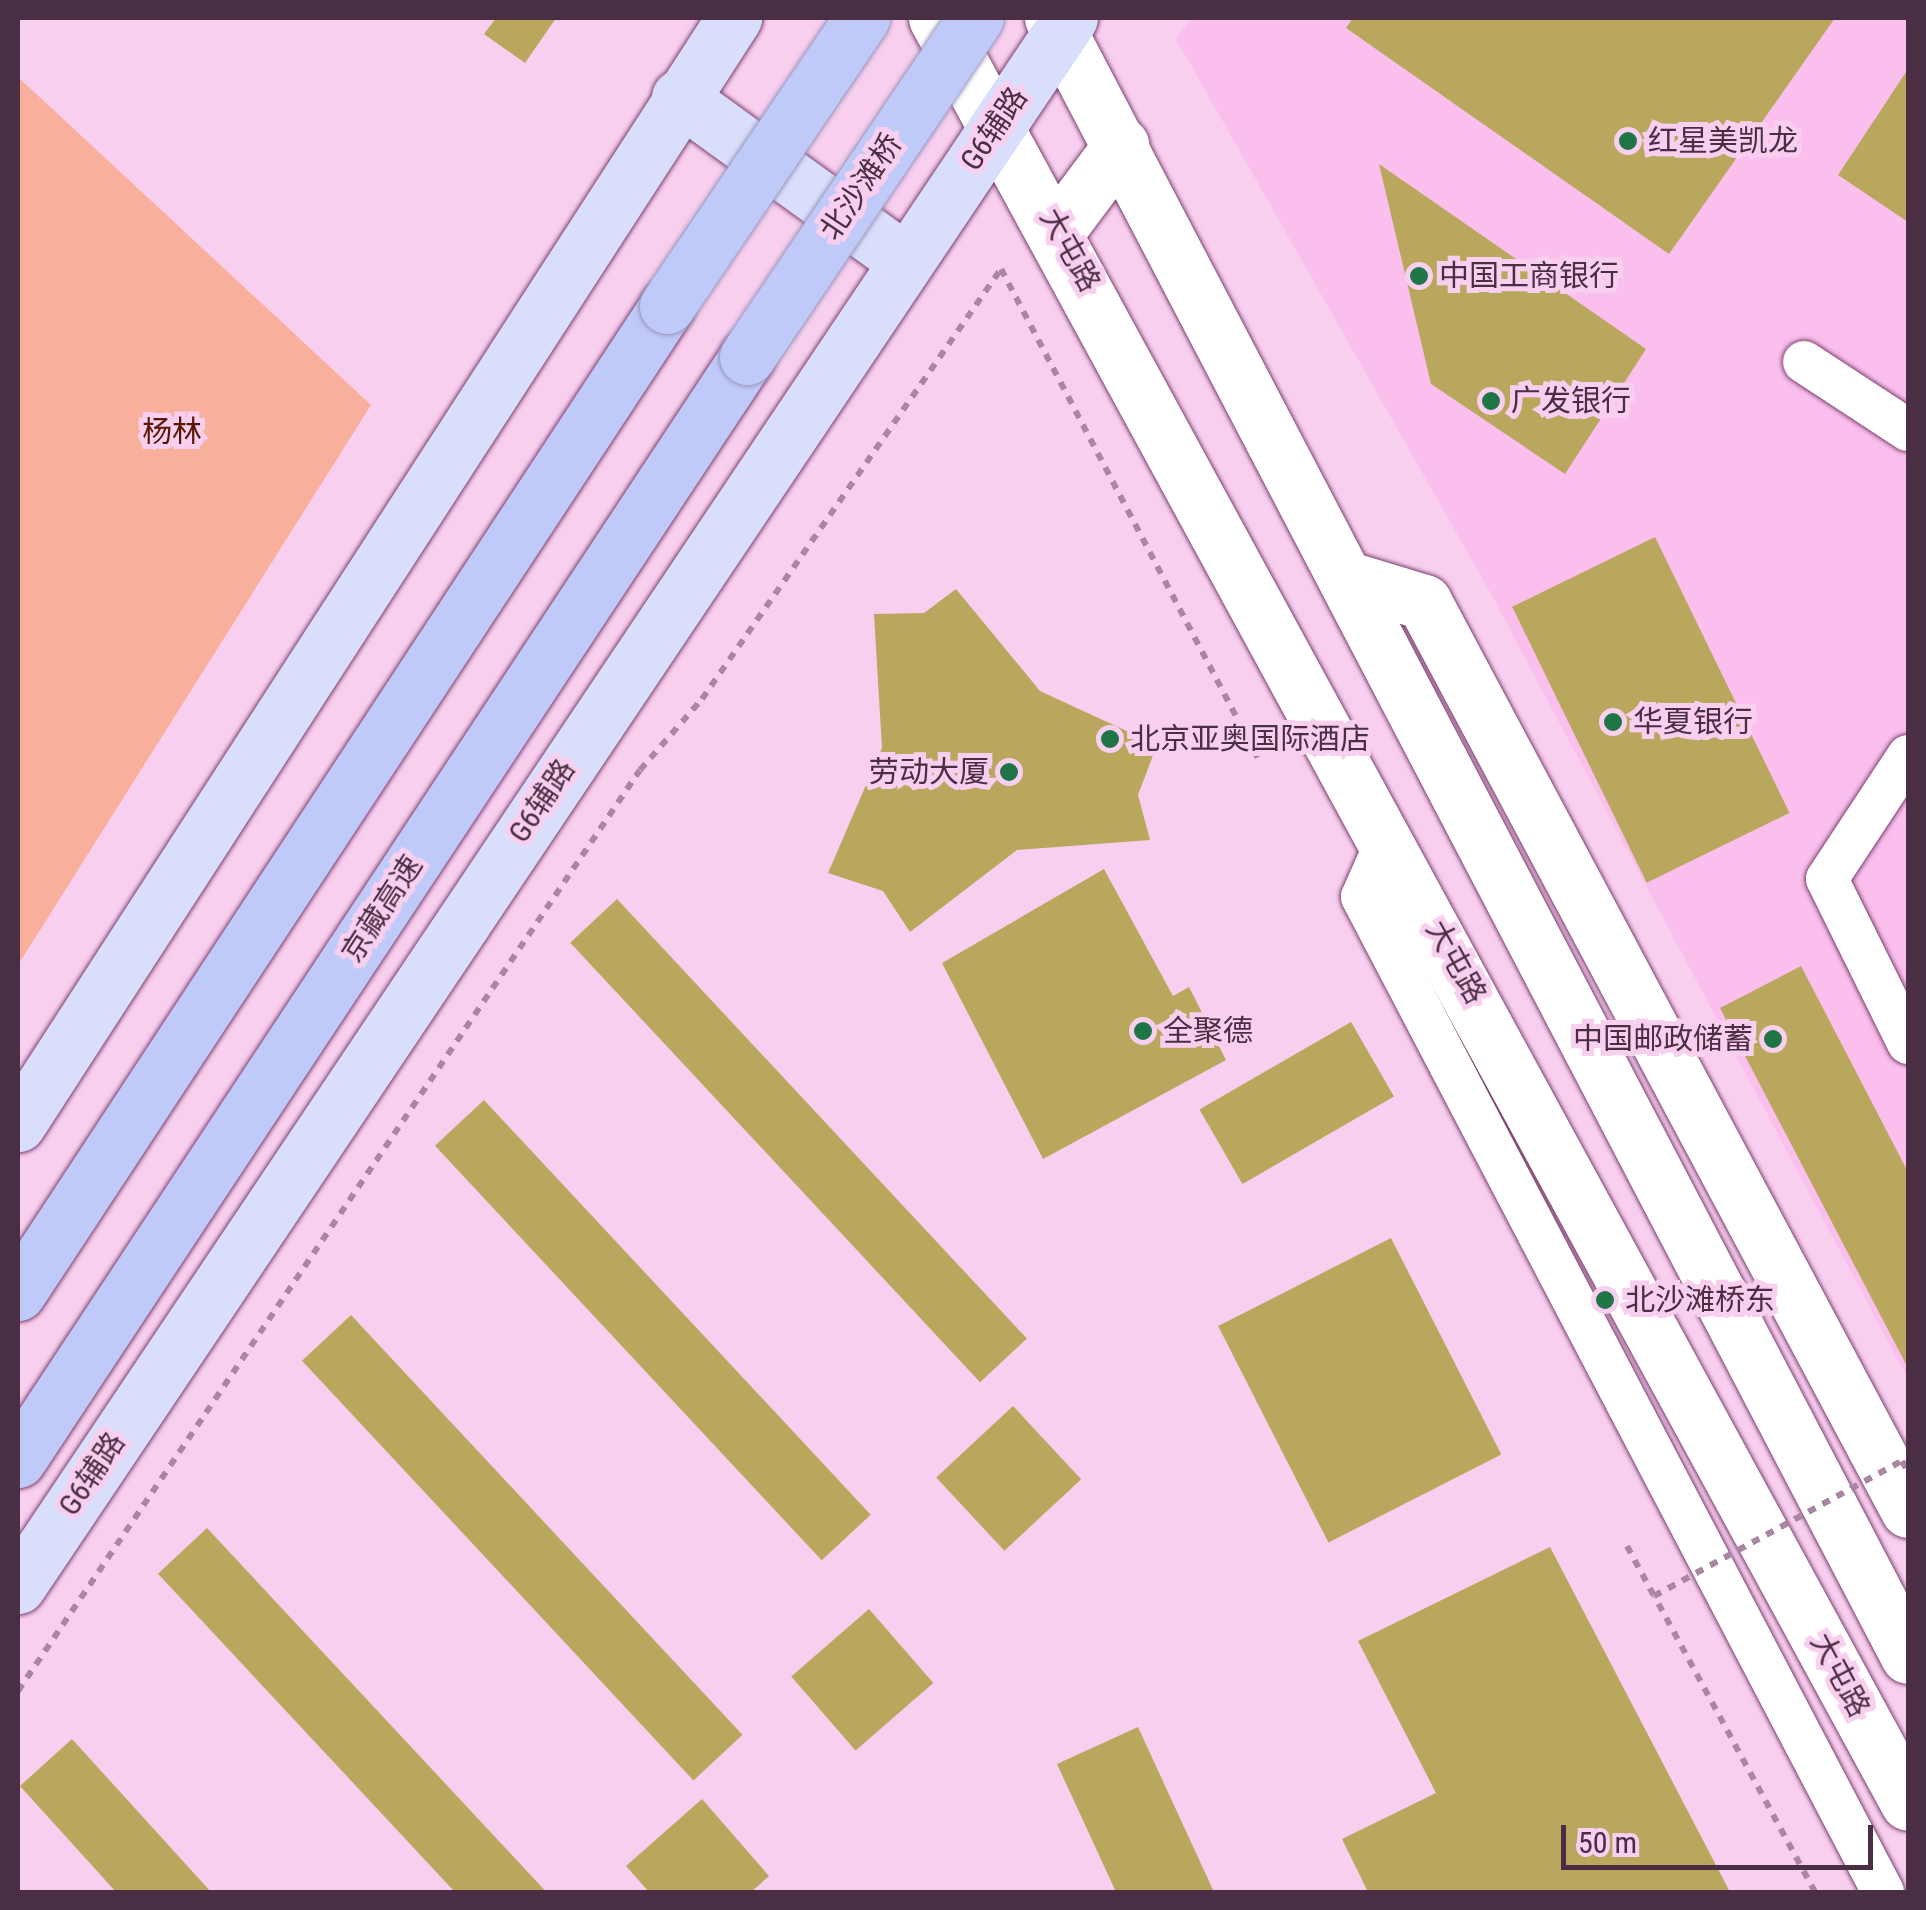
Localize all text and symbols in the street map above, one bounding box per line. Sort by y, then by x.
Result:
street label: G6辅路 [953,81,1035,177]
place label: 红星美凯龙 [1648,123,1798,159]
street label: 北沙滩桥 [813,127,909,247]
marker: 红星美凯龙 [1617,130,1639,152]
street label: 大屯路 [1032,202,1108,298]
place label: 中国工商银行 [1439,258,1619,294]
marker: 中国工商银行 [1408,265,1430,287]
place label: 广发银行 [1511,383,1631,419]
marker: 广发银行 [1480,390,1502,412]
park label: 杨林 [142,414,202,450]
place label: 华夏银行 [1633,704,1753,740]
marker: 华夏银行 [1602,711,1624,733]
place label: 北京亚奥国际酒店 [1130,721,1370,757]
marker: 北京亚奥国际酒店 [1099,728,1121,750]
street label: G6辅路 [501,753,583,849]
place label: 劳动大厦 [869,754,989,790]
marker: 劳动大厦 [998,761,1020,783]
street label: 京藏高速 [334,849,430,969]
street label: 大屯路 [1418,914,1494,1010]
place label: 全聚德 [1163,1013,1253,1049]
marker: 全聚德 [1132,1020,1154,1042]
place label: 中国邮政储蓄 [1573,1021,1753,1057]
marker: 中国邮政储蓄 [1762,1028,1784,1050]
place label: 北沙滩桥东 [1625,1282,1775,1318]
marker: 北沙滩桥东 [1594,1289,1616,1311]
street label: G6辅路 [51,1426,133,1522]
street label: 大屯路 [1803,1627,1877,1723]
scale bar [1566,1805,1878,1867]
text: 50 m [1578,1825,1637,1860]

